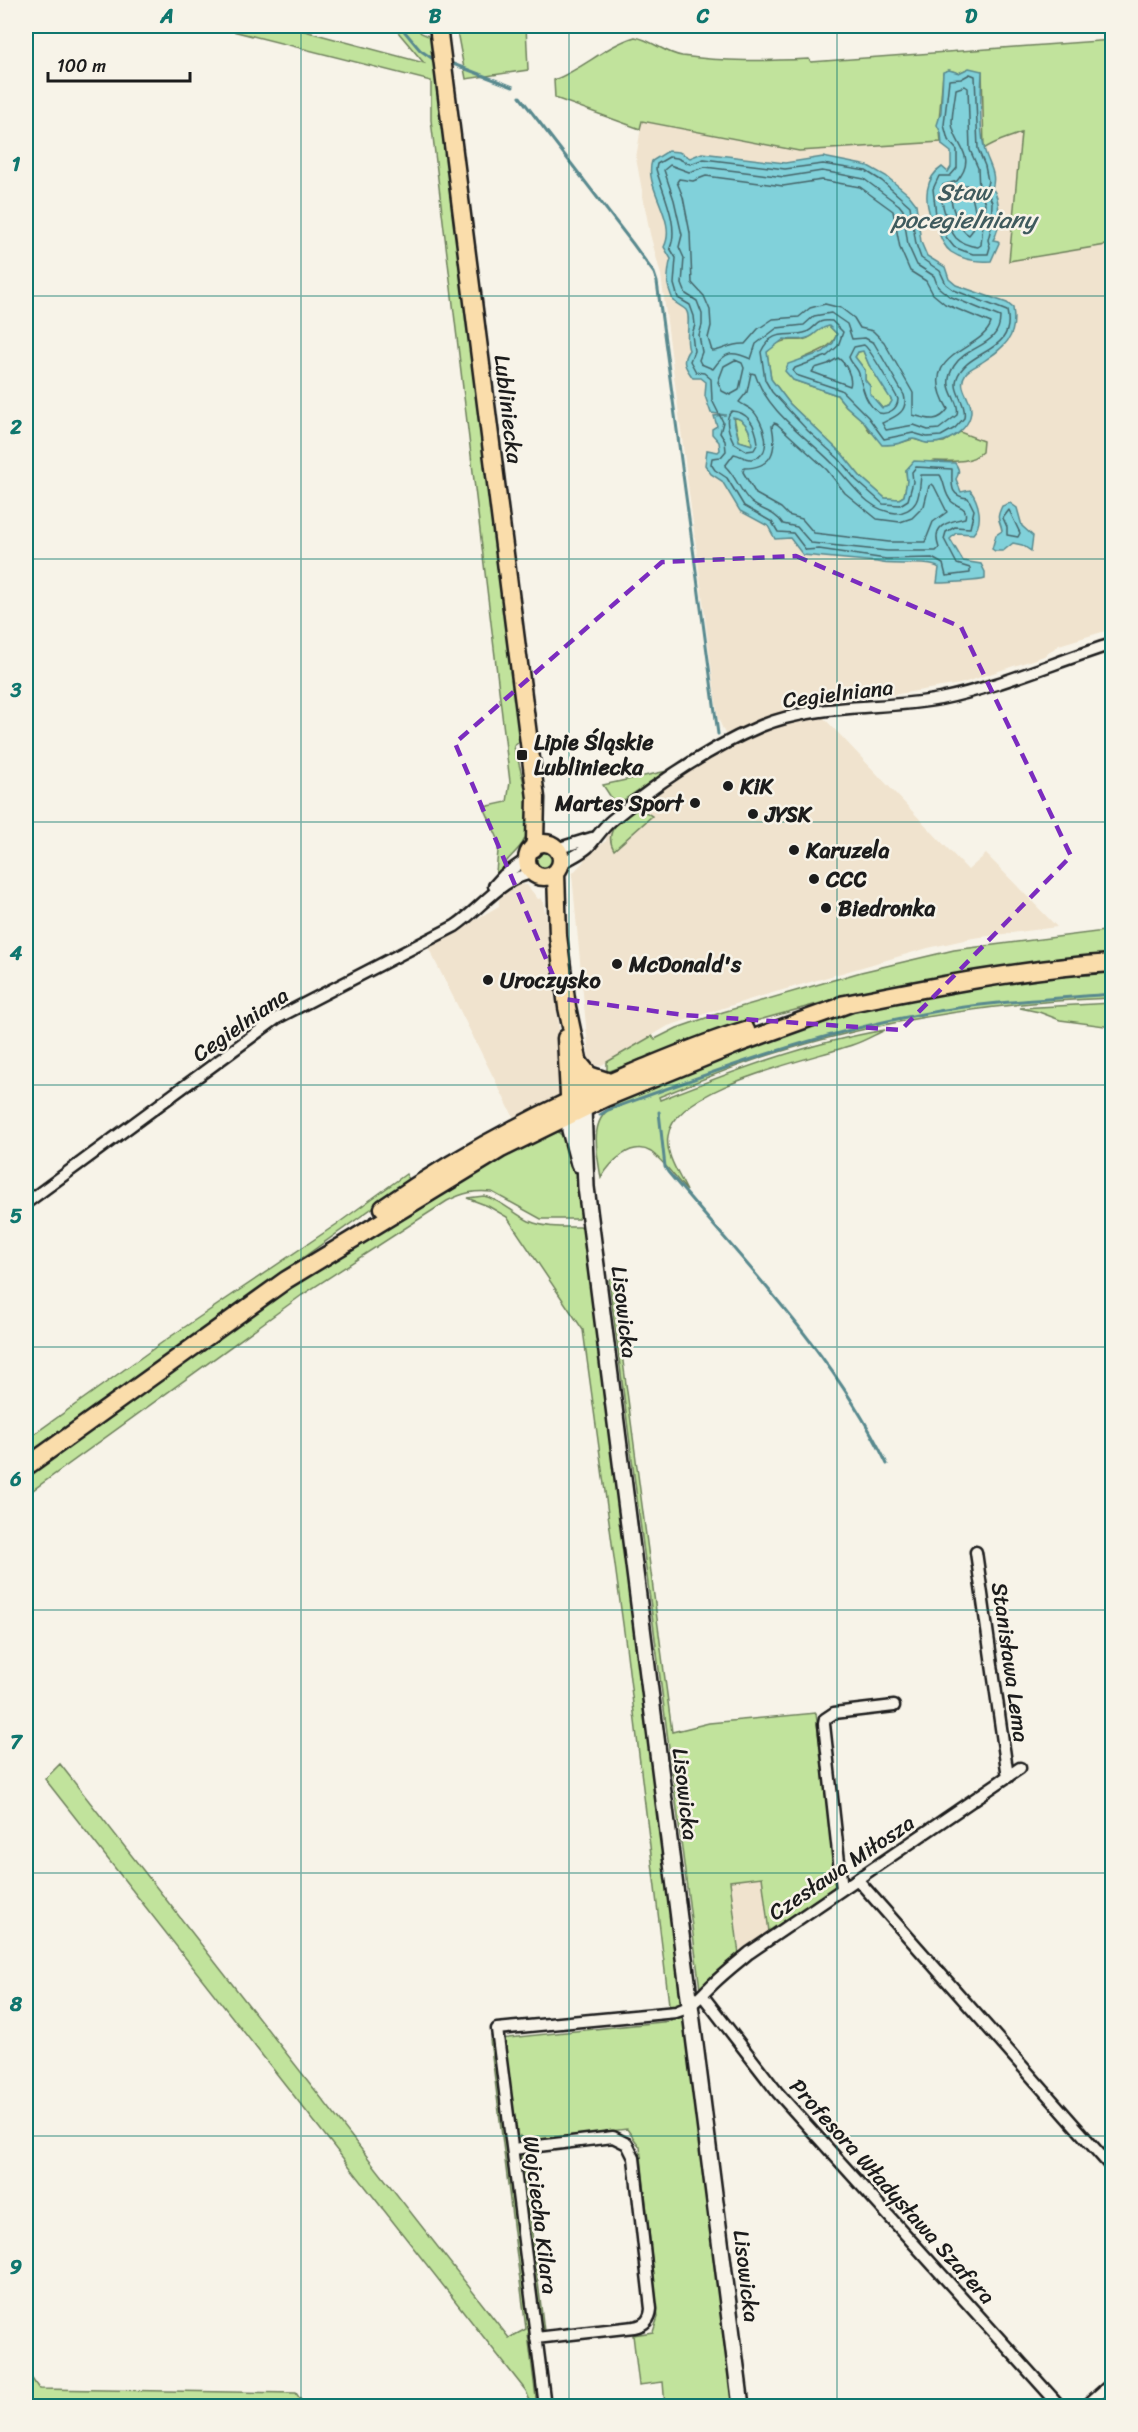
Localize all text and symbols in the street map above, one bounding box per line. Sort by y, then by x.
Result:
text: A [159,0,174,34]
text: B [429,0,442,34]
text: C [696,0,710,34]
text: D [965,0,978,34]
scale bar [48,45,190,83]
text: 100 m [57,50,106,82]
text: 1 [12,147,21,182]
water label: Staw pocegielniany [890,171,1040,241]
street label: Lubliniecka [482,352,535,467]
text: 2 [9,410,22,445]
street label: Cegielniana [781,667,896,720]
text: 3 [10,673,22,708]
place label: Lipie Śląskie Lubliniecka [534,723,654,787]
marker: Lipie Śląskie Lubliniecka [515,748,529,762]
place label: KiK [739,767,774,806]
marker: KiK [721,779,735,793]
place label: Martes Sport [554,784,684,823]
place label: JYSK [763,795,813,834]
marker: Martes Sport [688,796,702,810]
marker: JYSK [746,807,760,821]
place label: Karuzela [805,831,890,870]
marker: Karuzela [787,843,801,857]
place label: CCC [825,860,867,899]
marker: CCC [807,872,821,886]
place label: Biedronka [838,889,935,928]
marker: Biedronka [819,901,833,915]
text: 4 [9,936,23,971]
place label: McDonald's [628,945,742,984]
marker: McDonald's [610,957,624,971]
place label: Uroczysko [500,961,601,1000]
marker: Uroczysko [481,973,495,987]
street label: Cegielniana [184,977,297,1072]
text: 5 [10,1199,22,1234]
street label: Lisowicka [600,1264,649,1360]
text: 6 [9,1462,22,1497]
street label: Stanisława Lema [980,1580,1041,1745]
text: 7 [10,1725,23,1760]
street label: Lisowicka [661,1746,710,1842]
street label: Czesława Miłosza [760,1804,923,1931]
text: 8 [9,1987,23,2022]
street label: Profesora Władysława Szafera [780,2069,1006,2314]
street label: Wojciecha Kilara [511,2134,570,2296]
street label: Lisowicka [722,2228,771,2324]
text: 9 [10,2250,22,2285]

